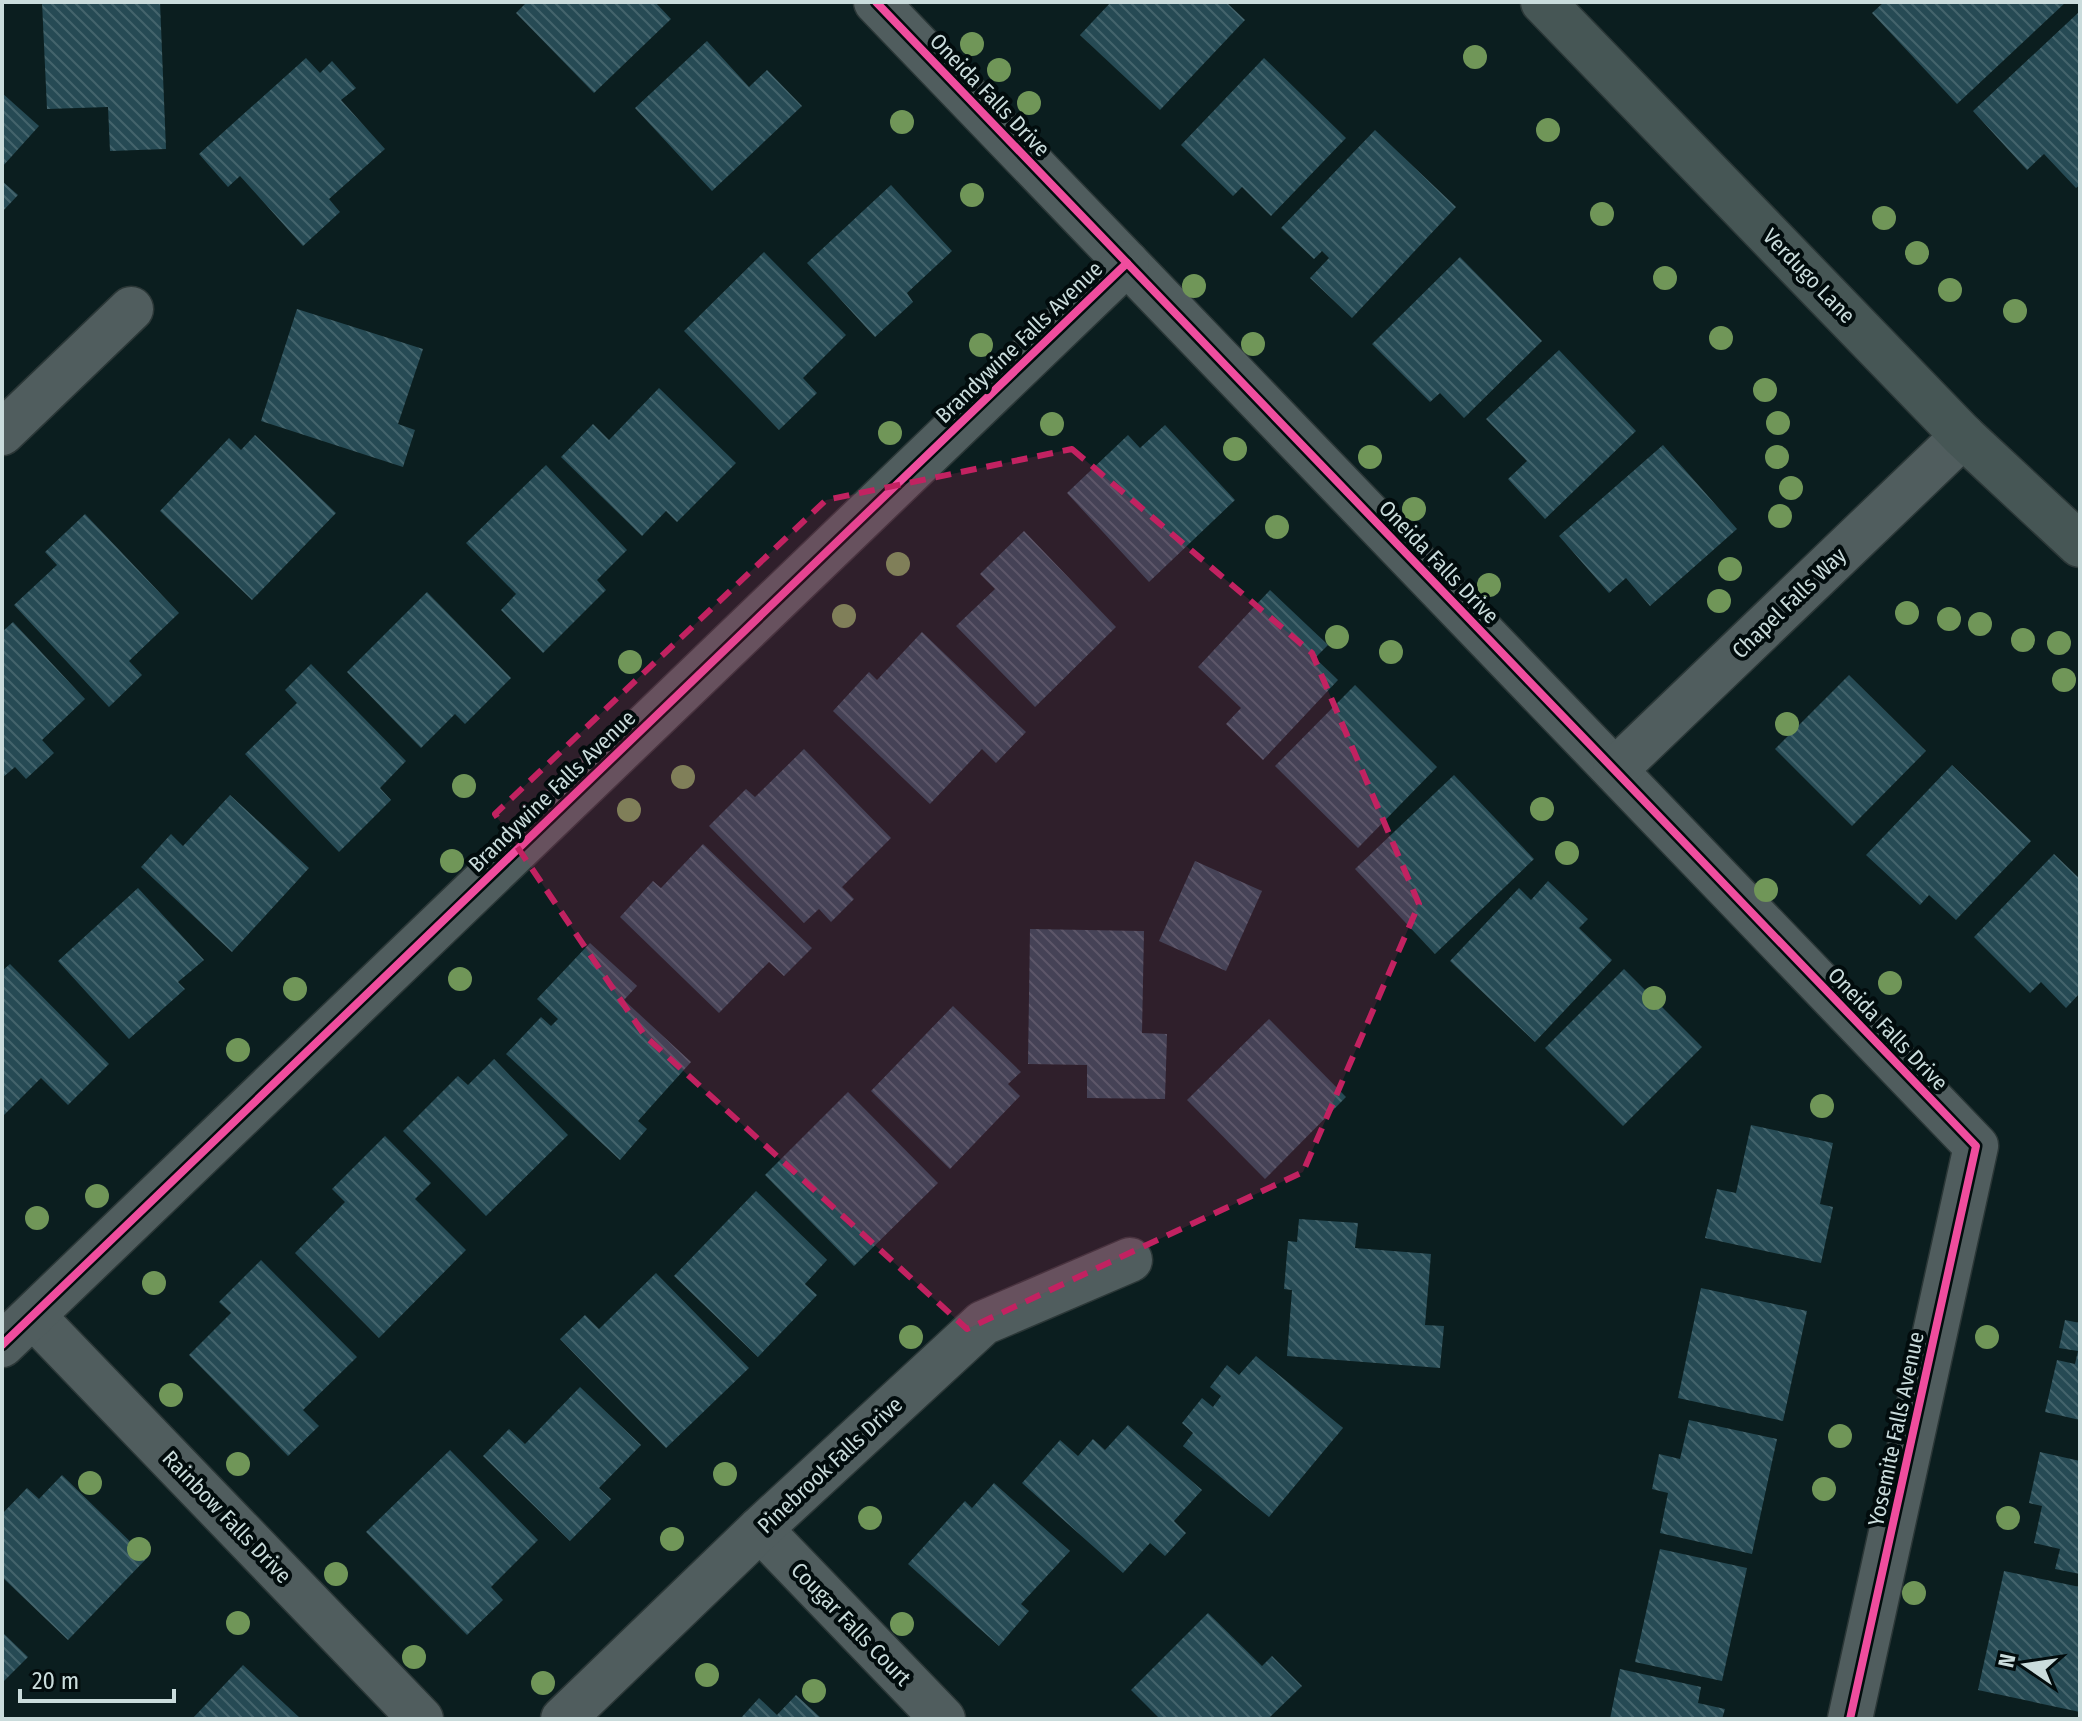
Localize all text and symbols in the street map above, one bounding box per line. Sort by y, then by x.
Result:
street label: Oneida Falls Drive [924,28,1056,162]
street label: Verdugo Lane [1757,223,1861,329]
street label: Brandywine Falls Avenue [930,255,1108,429]
street label: Oneida Falls Drive [1373,495,1505,629]
street label: Chapel Falls Way [1726,542,1852,664]
street label: Brandywine Falls Avenue [463,704,641,878]
street label: Oneida Falls Drive [1822,962,1954,1096]
street label: Yosemite Falls Avenue [1862,1329,1930,1529]
street label: Pinebrook Falls Drive [752,1391,908,1539]
street label: Rainbow Falls Drive [157,1445,297,1589]
street label: Cougar Falls Court [785,1557,917,1692]
north arrow [1986,1625,2066,1705]
text: N [1992,1651,2022,1670]
scale bar [20,1653,174,1703]
text: 20 m [32,1667,79,1695]

